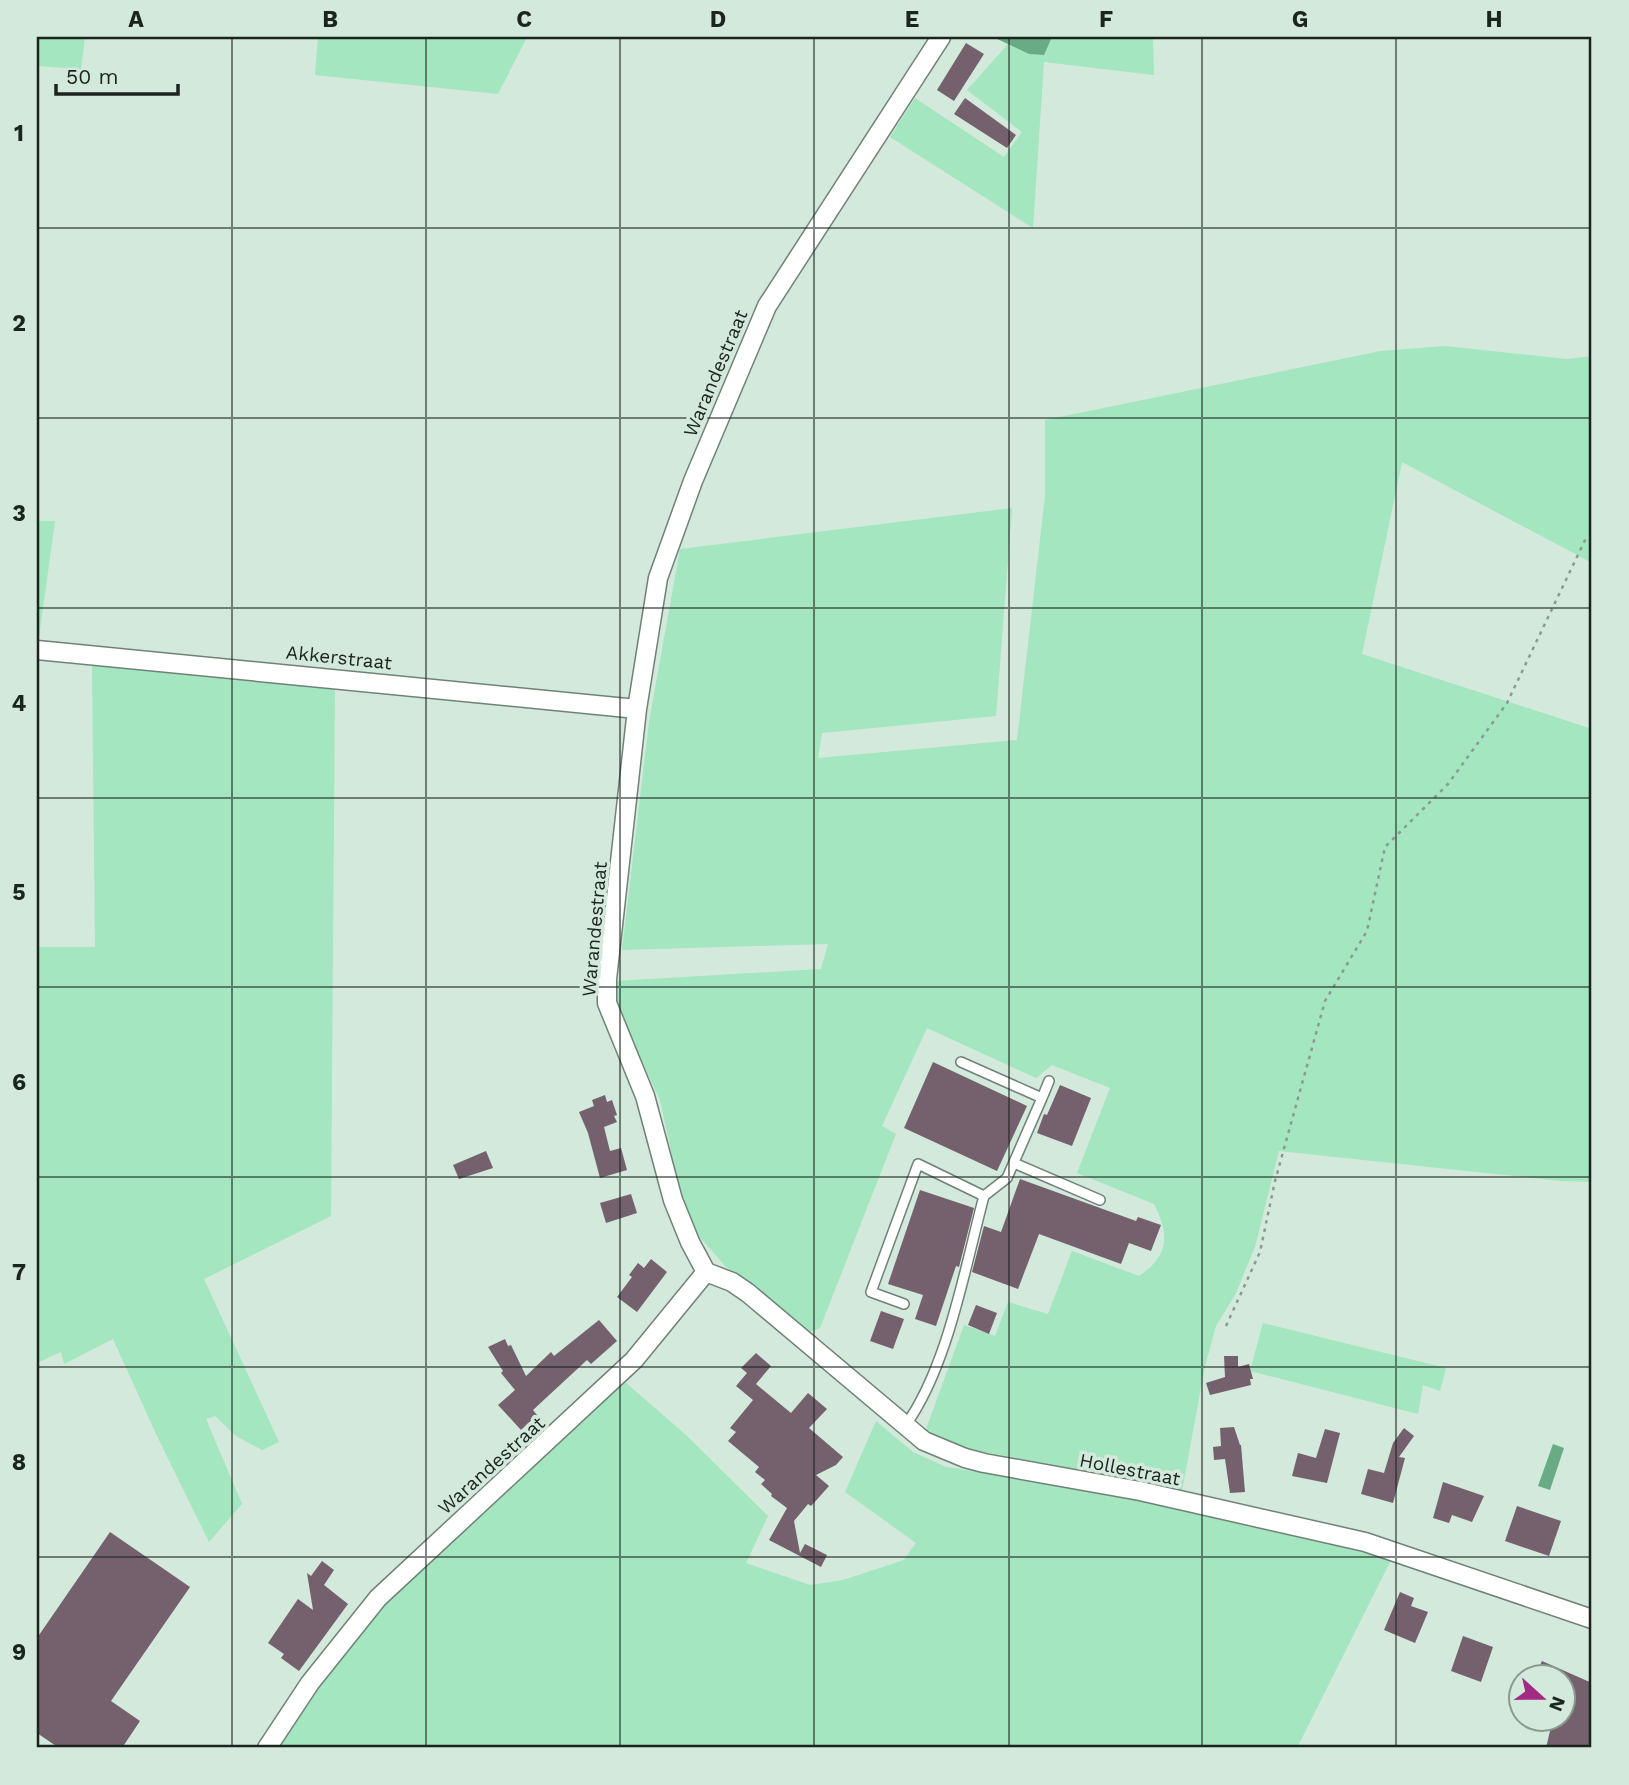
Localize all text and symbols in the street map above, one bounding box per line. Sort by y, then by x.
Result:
text: A [128,6,144,33]
text: B [322,6,338,33]
text: C [516,6,532,33]
text: D [710,6,726,33]
text: E [905,6,919,33]
text: F [1099,6,1113,33]
text: G [1292,6,1308,33]
text: H [1485,6,1503,33]
scale bar [56,52,178,96]
text: 50 m [66,64,118,89]
text: 1 [14,120,24,147]
street label: Warandestraat [678,306,753,440]
text: 2 [12,310,26,337]
text: 3 [12,500,26,527]
street label: Akkerstraat [285,640,393,675]
text: 4 [12,690,27,717]
street label: Warandestraat [577,860,612,998]
text: 5 [12,879,26,906]
text: 6 [12,1069,26,1096]
text: 7 [12,1259,26,1286]
street label: Warandestraat [433,1411,549,1519]
street label: Hollestraat [1077,1448,1182,1491]
text: 8 [12,1449,26,1476]
text: 9 [12,1639,26,1666]
north arrow [1506,1662,1576,1732]
text: N [1544,1693,1571,1715]

